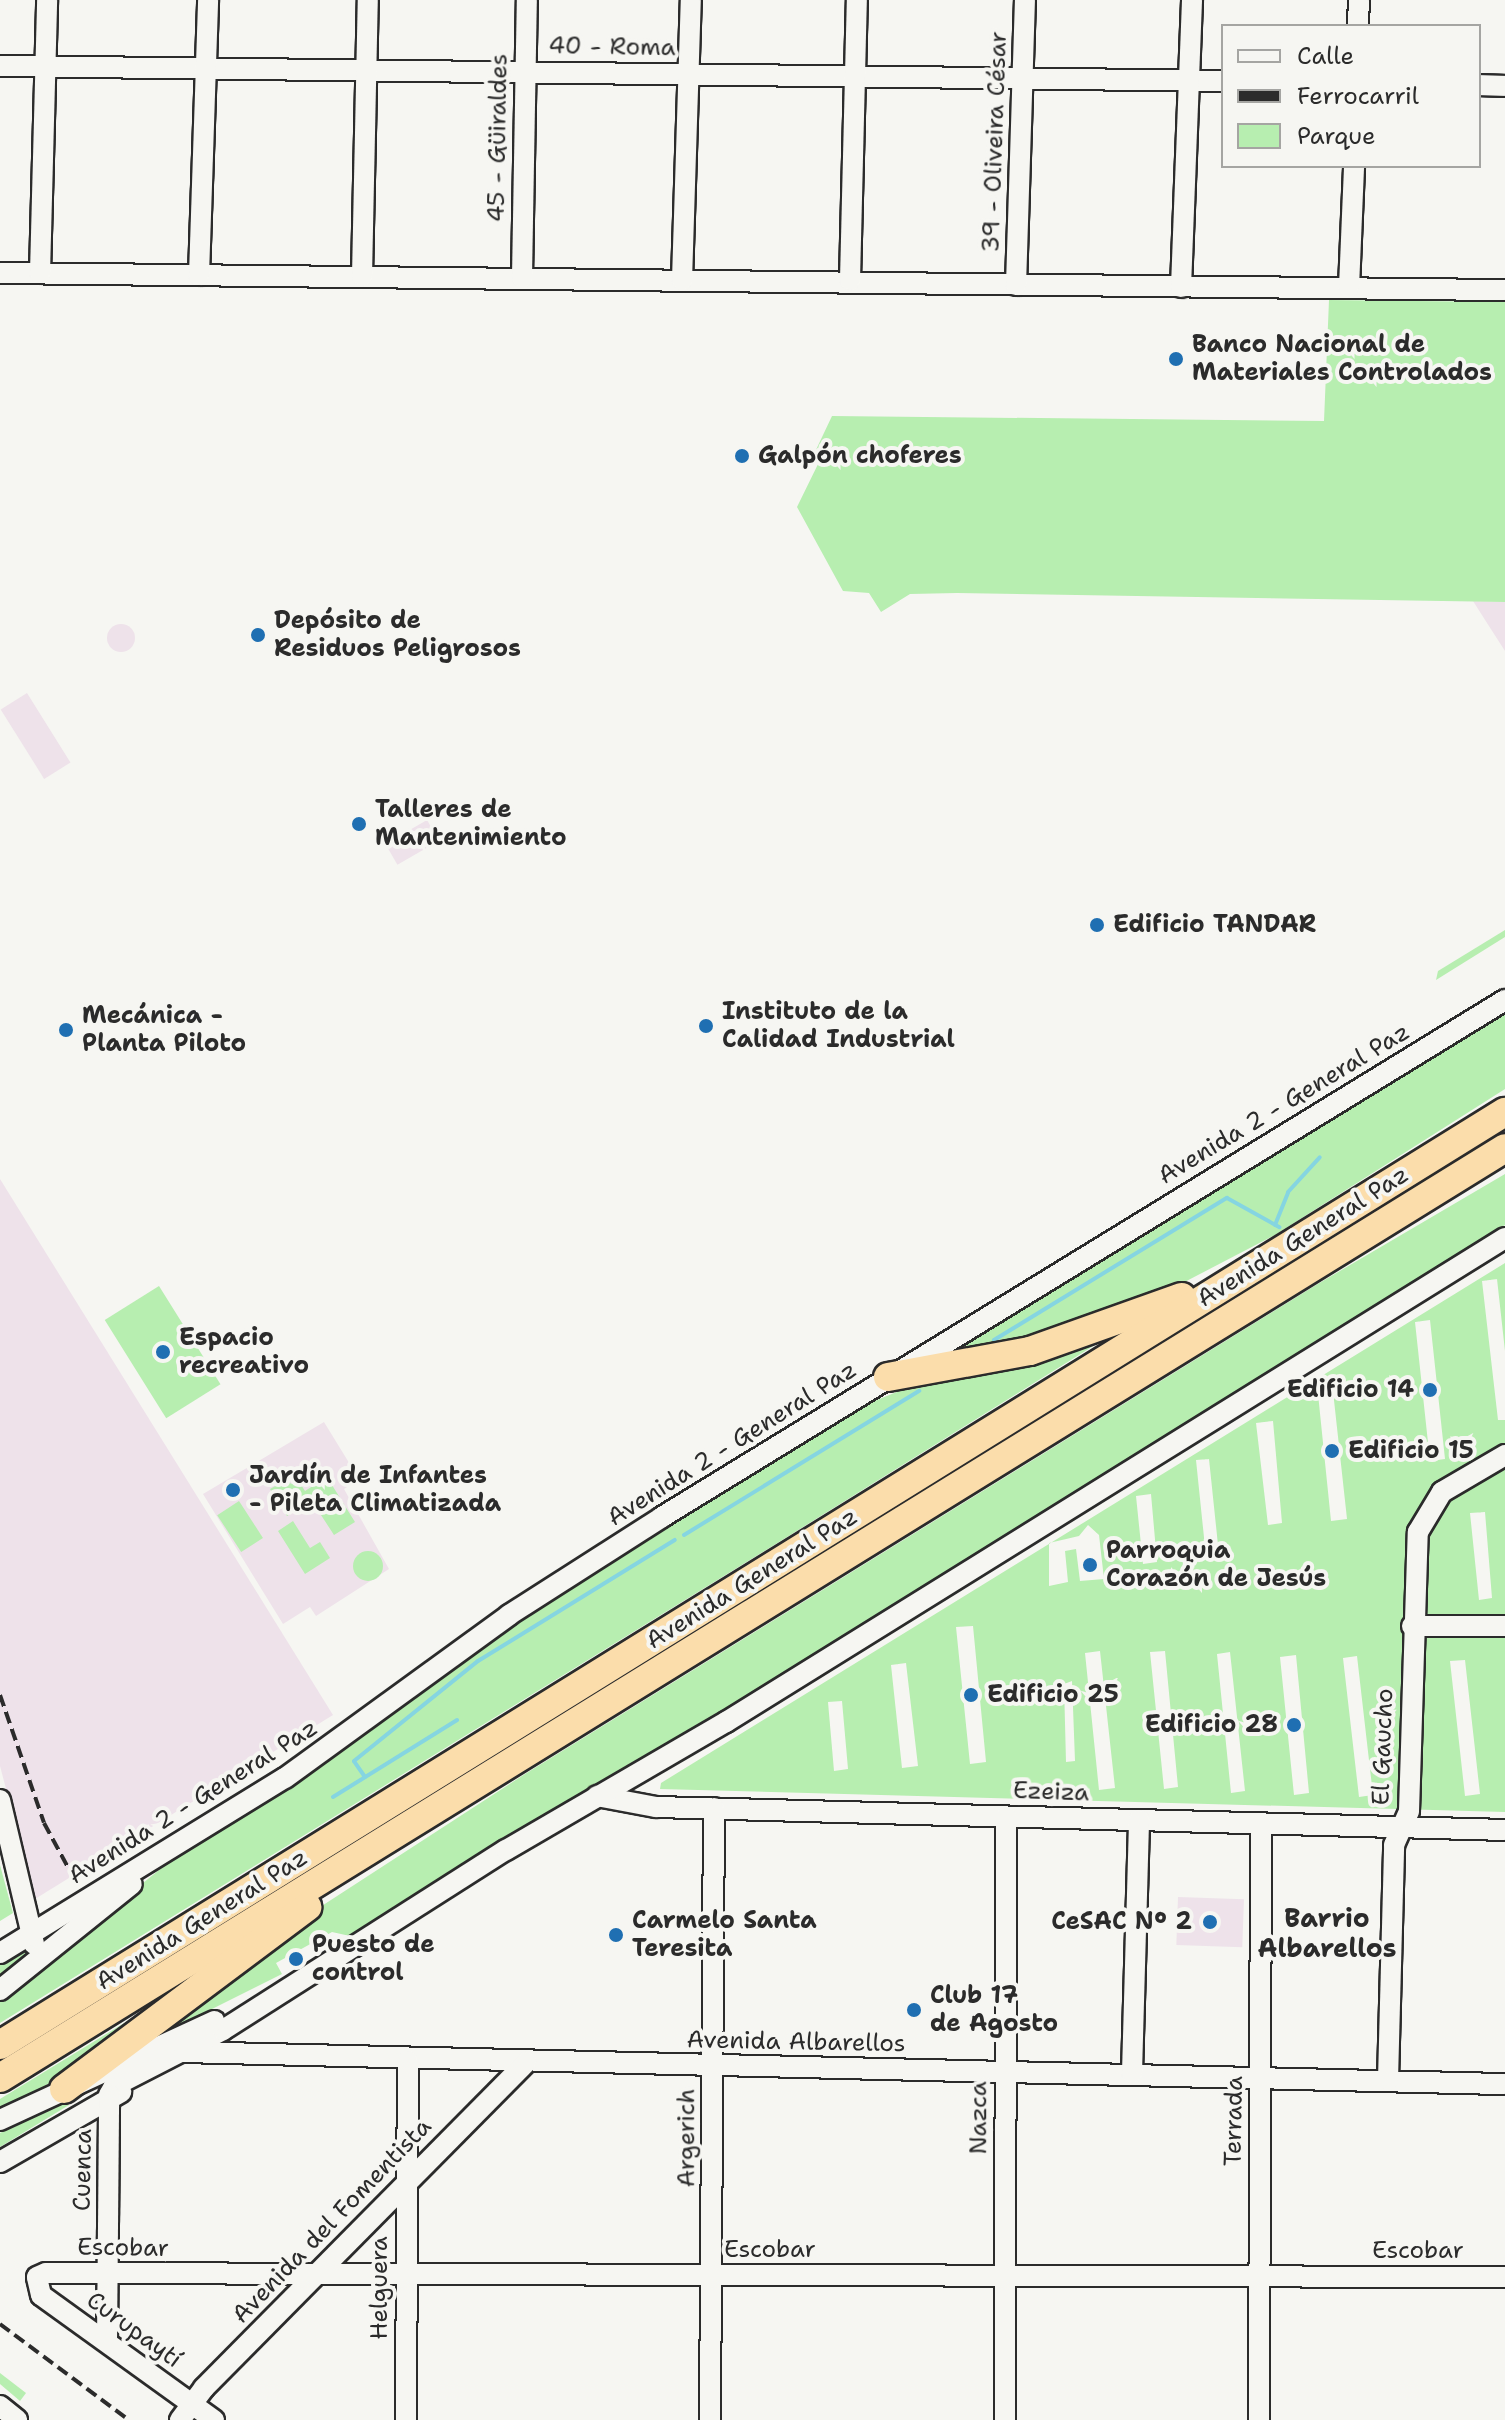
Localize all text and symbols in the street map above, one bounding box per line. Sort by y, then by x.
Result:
legend [1221,24,1481,168]
street label: 40 - Roma [548,31,676,63]
street label: 39 - Oliveira César [977,31,1013,253]
text: Calle [1297,40,1354,72]
street label: 45 - Güiraldes [482,53,514,223]
text: Ferrocarril [1297,80,1419,112]
text: Parque [1297,120,1376,152]
place label: Banco Nacional de Materiales Controlados [1192,331,1492,387]
marker: Banco Nacional de Materiales Controlados [1167,350,1185,368]
place label: Galpón choferes [758,442,962,470]
marker: Galpón choferes [733,447,751,465]
place label: Depósito de Residuos Peligrosos [274,607,521,663]
marker: Depósito de Residuos Peligrosos [249,626,267,644]
place label: Talleres de Mantenimiento [375,796,566,852]
marker: Talleres de Mantenimiento [350,815,368,833]
place label: Edificio TANDAR [1113,911,1316,939]
marker: Edificio TANDAR [1088,916,1106,934]
place label: Instituto de la Calidad Industrial [722,998,955,1054]
place label: Mecánica - Planta Piloto [82,1002,246,1058]
marker: Instituto de la Calidad Industrial [697,1017,715,1035]
street label: Avenida 2 - General Paz [1153,1017,1415,1191]
marker: Mecánica - Planta Piloto [57,1021,75,1039]
street label: Avenida General Paz [1192,1160,1414,1314]
place label: Espacio recreativo [179,1324,309,1380]
marker: Espacio recreativo [154,1343,172,1361]
street label: Avenida 2 - General Paz [602,1355,862,1533]
place label: Edificio 14 [1287,1376,1414,1404]
marker: Edificio 14 [1421,1381,1439,1399]
place label: Edificio 15 [1348,1437,1474,1465]
marker: Edificio 15 [1323,1442,1341,1460]
place label: Jardín de Infantes - Pileta Climatizada [249,1462,501,1518]
marker: Jardín de Infantes - Pileta Climatizada [224,1481,242,1499]
street label: Avenida General Paz [641,1502,863,1656]
place label: Parroquia Corazón de Jesús [1106,1537,1326,1593]
marker: Parroquia Corazón de Jesús [1081,1556,1099,1574]
place label: Edificio 25 [987,1681,1119,1709]
marker: Edificio 25 [962,1686,980,1704]
street label: El Gaucho [1367,1688,1399,1806]
place label: Edificio 28 [1145,1711,1278,1739]
street label: Avenida 2 - General Paz [63,1713,323,1891]
marker: Edificio 28 [1285,1716,1303,1734]
street label: Ezeiza [1012,1776,1090,1808]
street label: Avenida General Paz [91,1843,313,1997]
district label: Barrio Albarellos [1258,1902,1396,1964]
place label: Carmelo Santa Teresita [632,1907,817,1963]
place label: CeSAC Nº 2 [1051,1908,1192,1936]
marker: CeSAC Nº 2 [1199,1911,1221,1933]
marker: Carmelo Santa Teresita [607,1926,625,1944]
place label: Puesto de control [312,1931,435,1987]
marker: Puesto de control [287,1950,305,1968]
place label: Club 17 de Agosto [930,1982,1058,2038]
marker: Club 17 de Agosto [905,2001,923,2019]
street label: Avenida Albarellos [686,2026,906,2058]
street label: Terrada [1219,2076,1249,2166]
street label: Nazca [965,2081,993,2155]
street label: Argerich [673,2089,701,2187]
street label: Avenida del Fomentista [227,2112,437,2330]
street label: Cuenca [68,2129,98,2211]
street label: Escobar [77,2233,169,2263]
street label: Helguera [366,2236,394,2340]
street label: Escobar [724,2236,816,2264]
street label: Escobar [1372,2237,1464,2265]
street label: Curupaytí [81,2286,187,2374]

